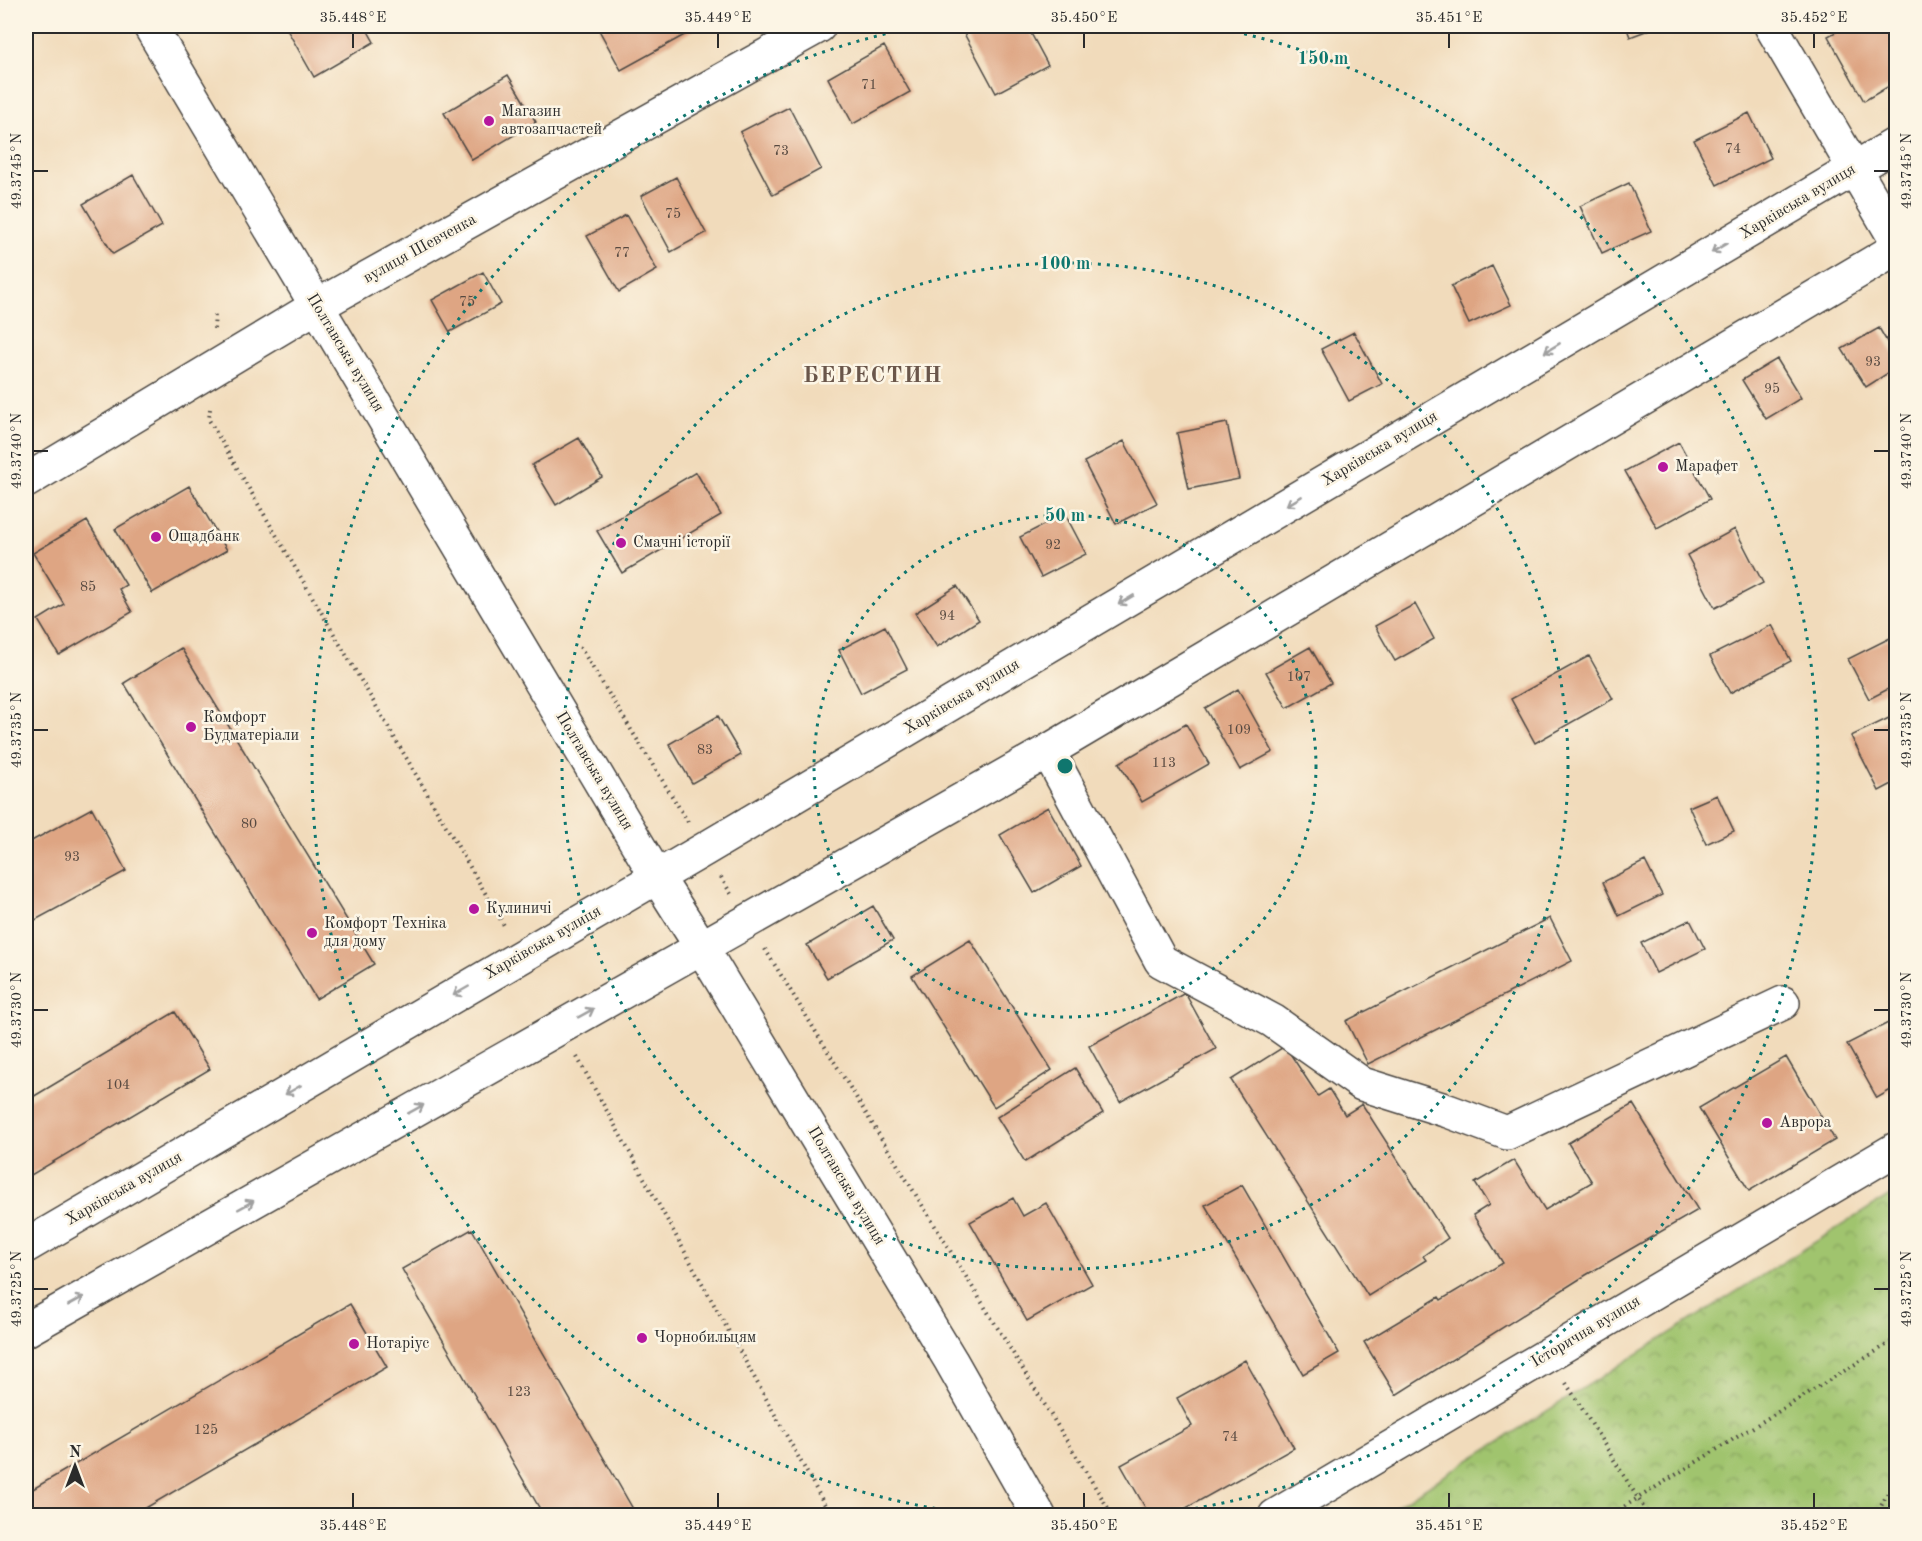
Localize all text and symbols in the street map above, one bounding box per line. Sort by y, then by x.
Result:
text: 35.448°E [320,11,386,26]
text: 35.449°E [685,11,751,26]
text: 35.450°E [1051,11,1117,26]
text: 35.451°E [1416,11,1482,26]
text: 35.452°E [1781,11,1847,26]
text: 150 m [1298,50,1348,68]
house number: 71 [861,78,877,92]
place label: Магазин автозапчастей [501,104,602,138]
marker: Магазин автозапчастей [482,114,496,128]
text: 49.3745°N [10,132,25,209]
text: 49.3745°N [1900,132,1915,209]
house number: 74 [1725,142,1741,156]
house number: 73 [773,144,789,158]
street label: Харківська вулиця [1738,161,1858,243]
house number: 75 [665,207,681,221]
street label: вулиця Шевченка [361,211,479,287]
one-way arrow [1711,243,1728,255]
house number: 77 [614,246,630,260]
text: 100 m [1040,255,1090,273]
street label: Полтавська вулиця [303,291,387,415]
house number: 75 [459,295,475,309]
one-way arrow [1544,342,1561,354]
house number: 93 [1865,355,1881,369]
district label: БЕРЕСТИН [803,365,943,387]
house number: 95 [1764,382,1780,396]
street label: Харківська вулиця [1320,408,1440,490]
text: 49.3740°N [10,412,25,489]
text: 49.3740°N [1900,412,1915,489]
place label: Марафет [1675,459,1738,475]
marker: Марафет [1656,460,1670,474]
one-way arrow [1286,495,1303,507]
text: 50 m [1045,507,1085,525]
place label: Ощадбанк [168,529,240,545]
marker: Ощадбанк [149,530,163,544]
place label: Смачні історії [633,535,731,551]
marker: Смачні історії [614,536,628,550]
house number: 92 [1045,538,1061,552]
house number: 85 [80,580,96,594]
one-way arrow [1118,594,1135,606]
house number: 94 [939,609,955,623]
street label: Харківська вулиця [902,656,1022,738]
house number: 107 [1287,670,1311,684]
text: 49.3735°N [10,691,25,768]
text: 49.3735°N [1900,691,1915,768]
street label: Полтавська вулиця [552,709,636,833]
place label: Комфорт Будматеріали [203,710,299,744]
marker: Комфорт Будматеріали [184,720,198,734]
house number: 109 [1227,723,1251,737]
house number: 83 [697,743,713,757]
centre of rings [1055,756,1075,776]
house number: 113 [1152,756,1176,770]
house number: 80 [241,817,257,831]
house number: 93 [64,850,80,864]
place label: Кулиничі [486,901,552,917]
marker: Кулиничі [467,902,481,916]
street label: Харківська вулиця [482,903,604,983]
place label: Комфорт Техніка для дому [324,916,447,950]
marker: Комфорт Техніка для дому [305,926,319,940]
text: 49.3730°N [10,971,25,1048]
text: 49.3730°N [1900,971,1915,1048]
one-way arrow [453,985,470,997]
one-way arrow [577,1007,594,1019]
house number: 104 [106,1078,130,1092]
one-way arrow [285,1084,302,1096]
one-way arrow [407,1103,424,1115]
place label: Аврора [1779,1115,1831,1131]
marker: Аврора [1760,1116,1774,1130]
street label: Полтавська вулиця [804,1124,888,1248]
street label: Харківська вулиця [63,1149,185,1229]
one-way arrow [237,1199,254,1211]
text: 49.3725°N [10,1250,25,1327]
text: 49.3725°N [1900,1250,1915,1327]
street label: Історична вулиця [1529,1293,1643,1371]
one-way arrow [67,1295,85,1306]
place label: Чорнобильцям [654,1330,756,1346]
marker: Чорнобильцям [635,1331,649,1345]
place label: Нотаріус [366,1336,429,1352]
marker: Нотаріус [347,1337,361,1351]
house number: 123 [507,1385,531,1399]
house number: 125 [194,1423,218,1437]
house number: 74 [1222,1430,1238,1444]
north arrow [45,1436,105,1496]
text: N [69,1445,82,1461]
text: 35.448°E [320,1519,386,1534]
text: 35.449°E [685,1519,751,1534]
text: 35.450°E [1051,1519,1117,1534]
text: 35.451°E [1416,1519,1482,1534]
text: 35.452°E [1781,1519,1847,1534]

